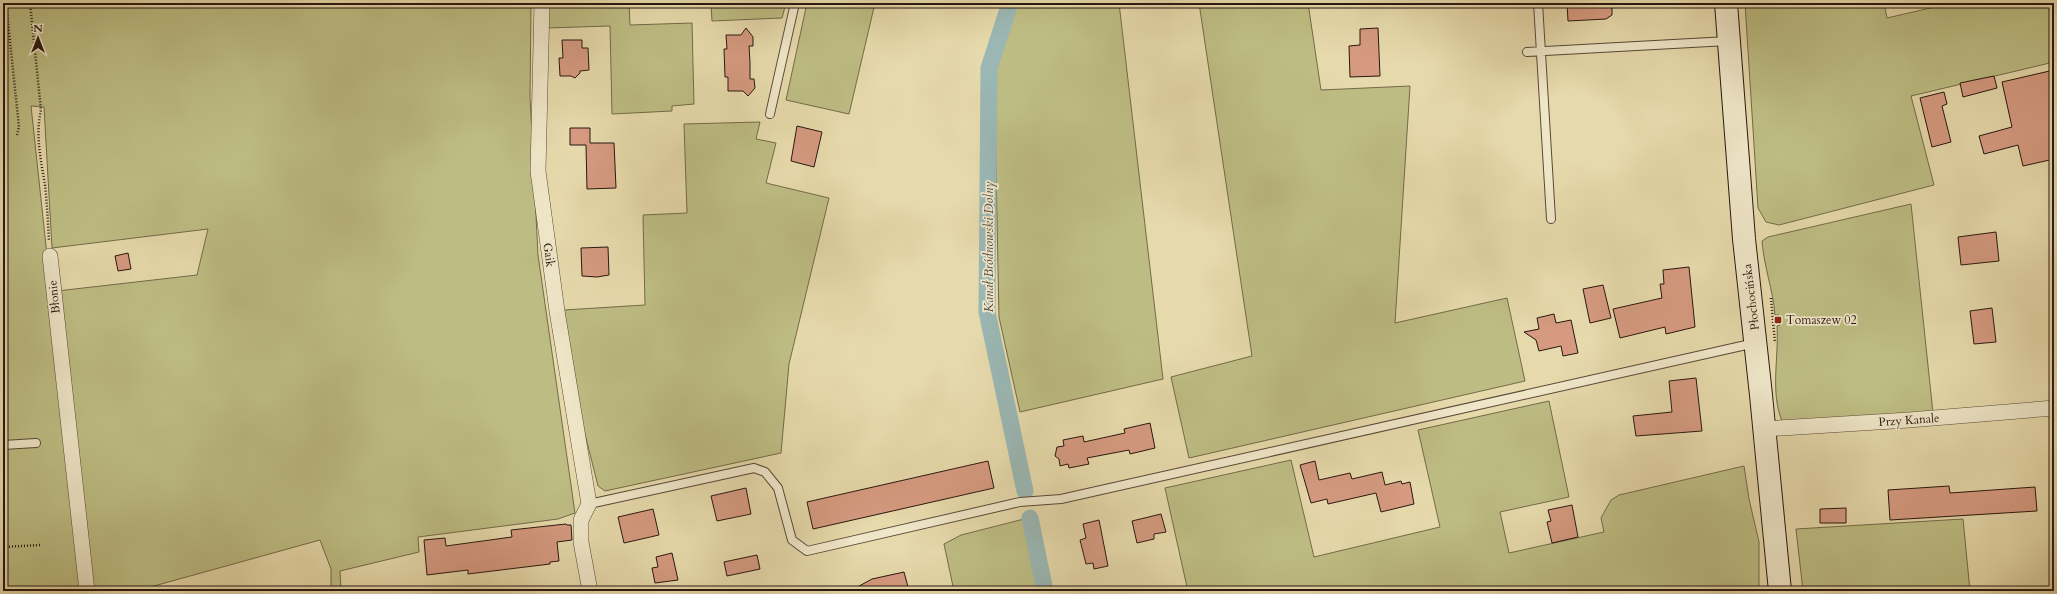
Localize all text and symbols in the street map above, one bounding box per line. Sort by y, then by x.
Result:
north arrow [18,18,58,58]
text: N [33,21,43,36]
water label: Kanał Bródnowski Dolny [980,181,998,313]
street label: Gaik [539,242,559,269]
street label: Płochocińska [1739,262,1763,331]
street label: Błonie [44,279,64,315]
place label: Tomaszew 02 [1786,312,1857,328]
marker: Tomaszew 02 [1773,315,1783,325]
street label: Przy Kanale [1878,410,1940,430]

